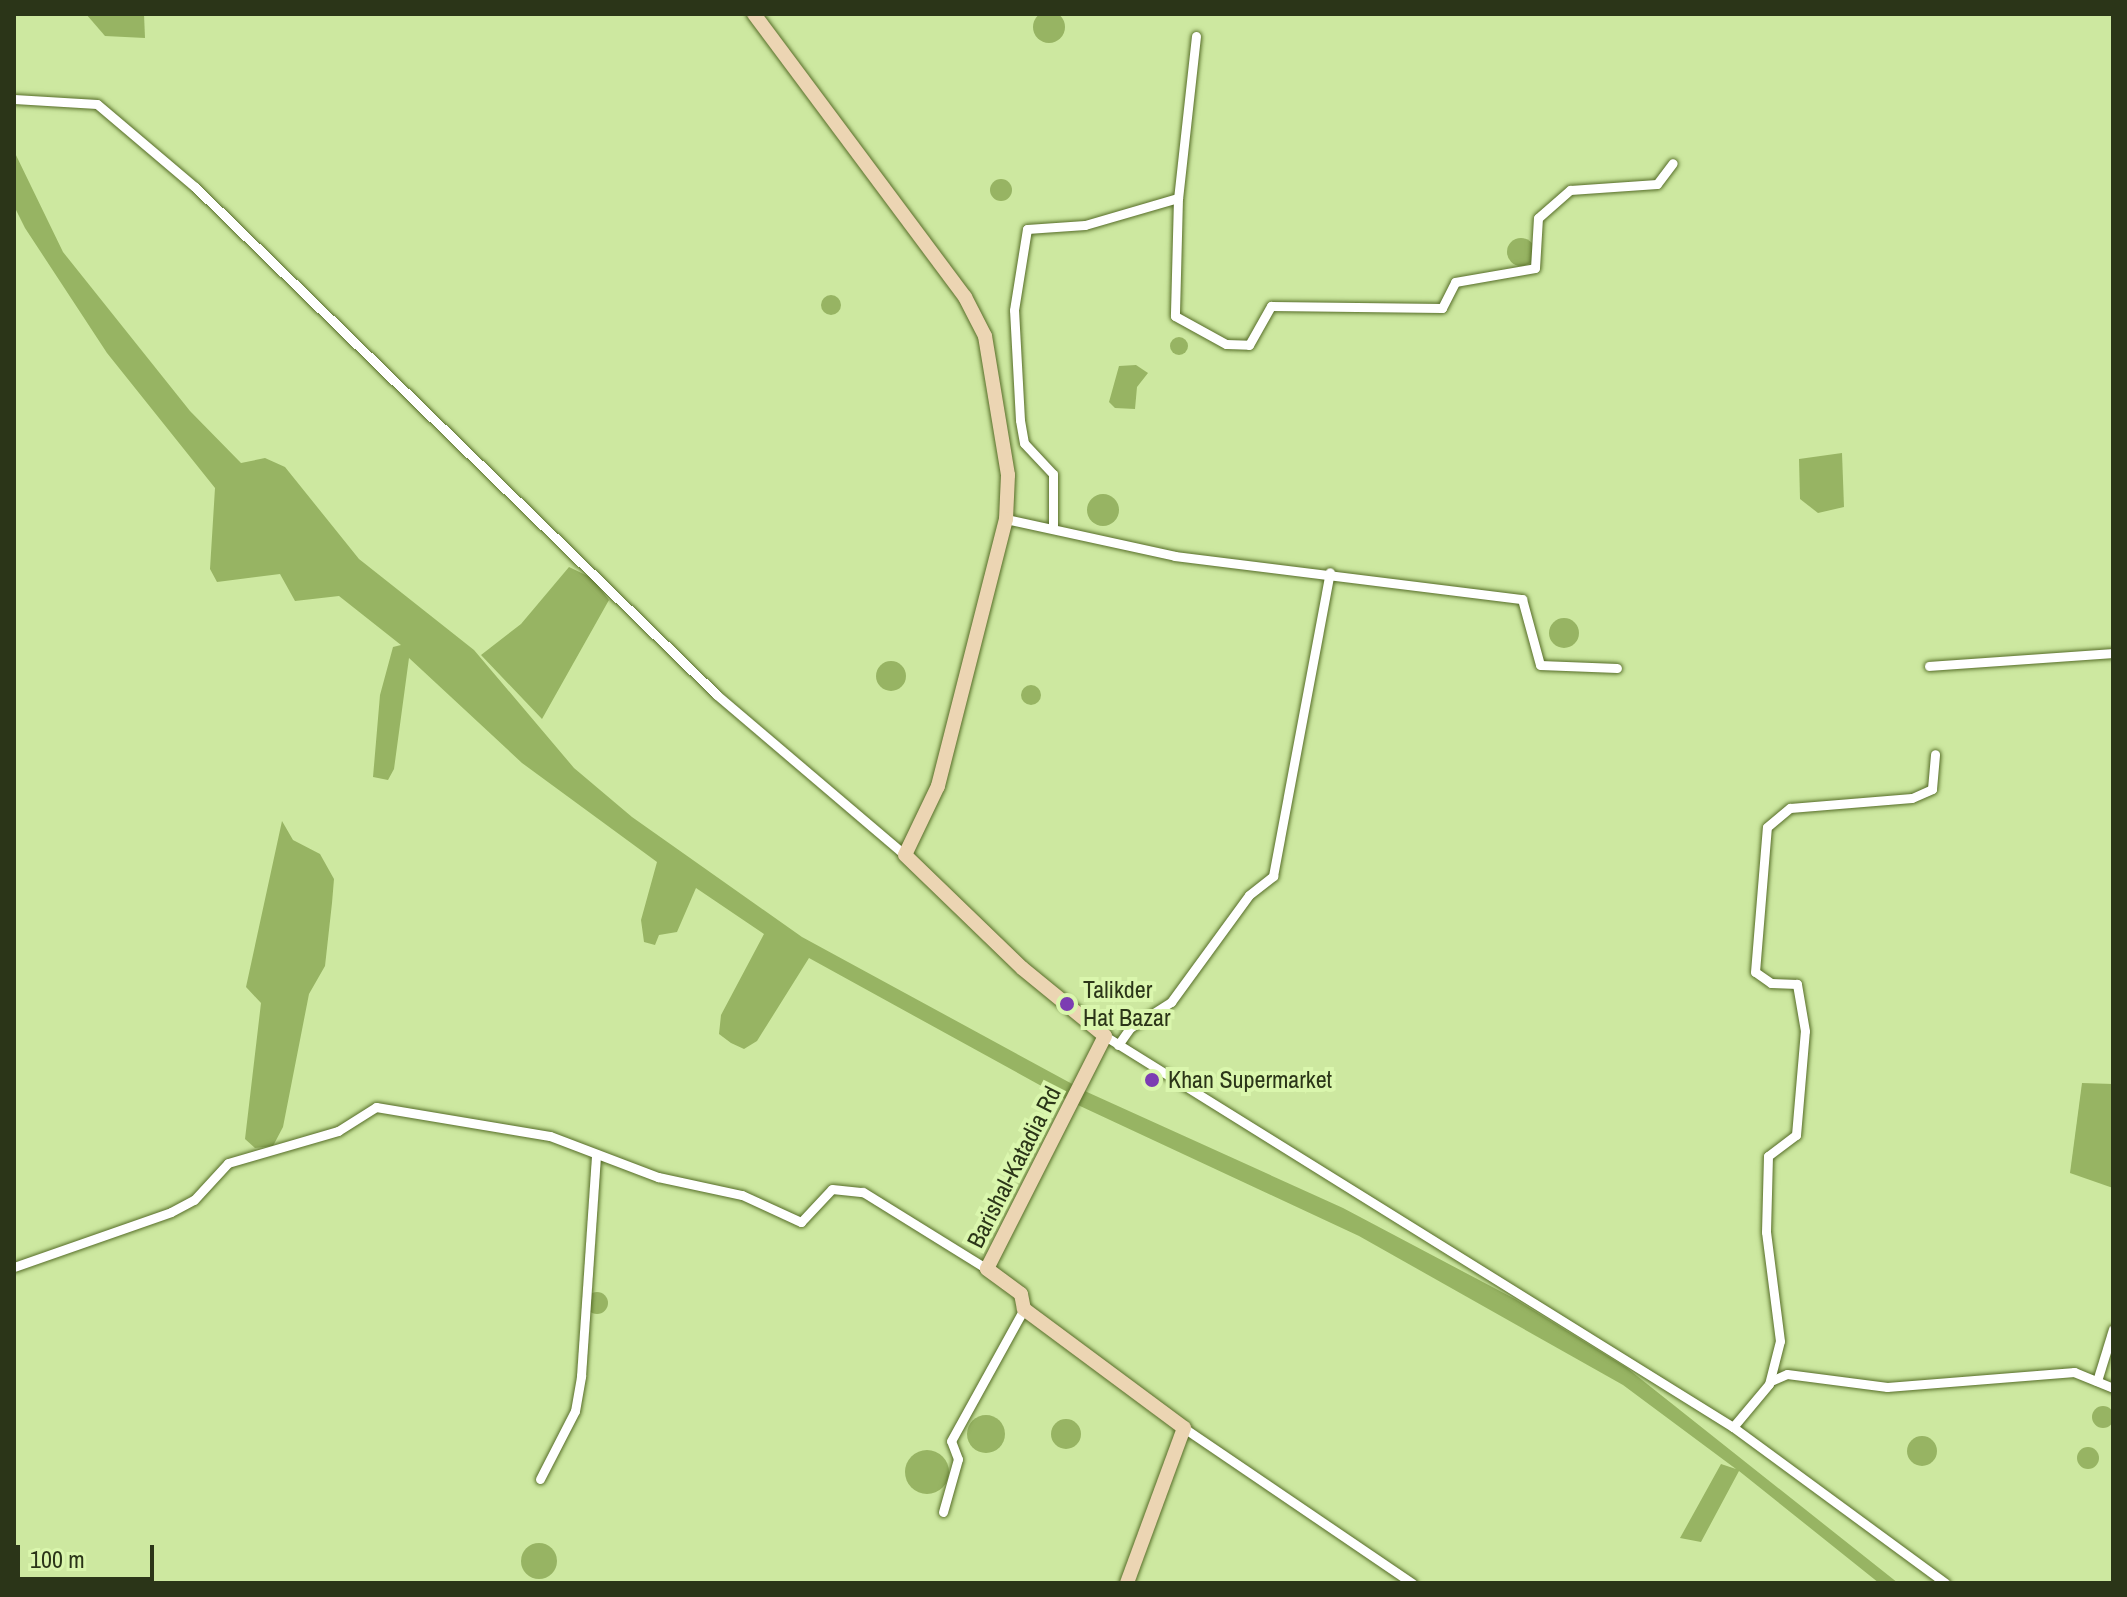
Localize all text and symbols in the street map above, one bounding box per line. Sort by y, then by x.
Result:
place label: Talikder Hat Bazar [1083,976,1171,1032]
marker: Talikder Hat Bazar [1058,995,1076,1013]
place label: Khan Supermarket [1168,1066,1332,1094]
marker: Khan Supermarket [1143,1071,1161,1089]
street label: Barishal-Katadia Rd [961,1082,1067,1252]
scale bar [20,1529,158,1579]
text: 100 m [30,1543,85,1575]

